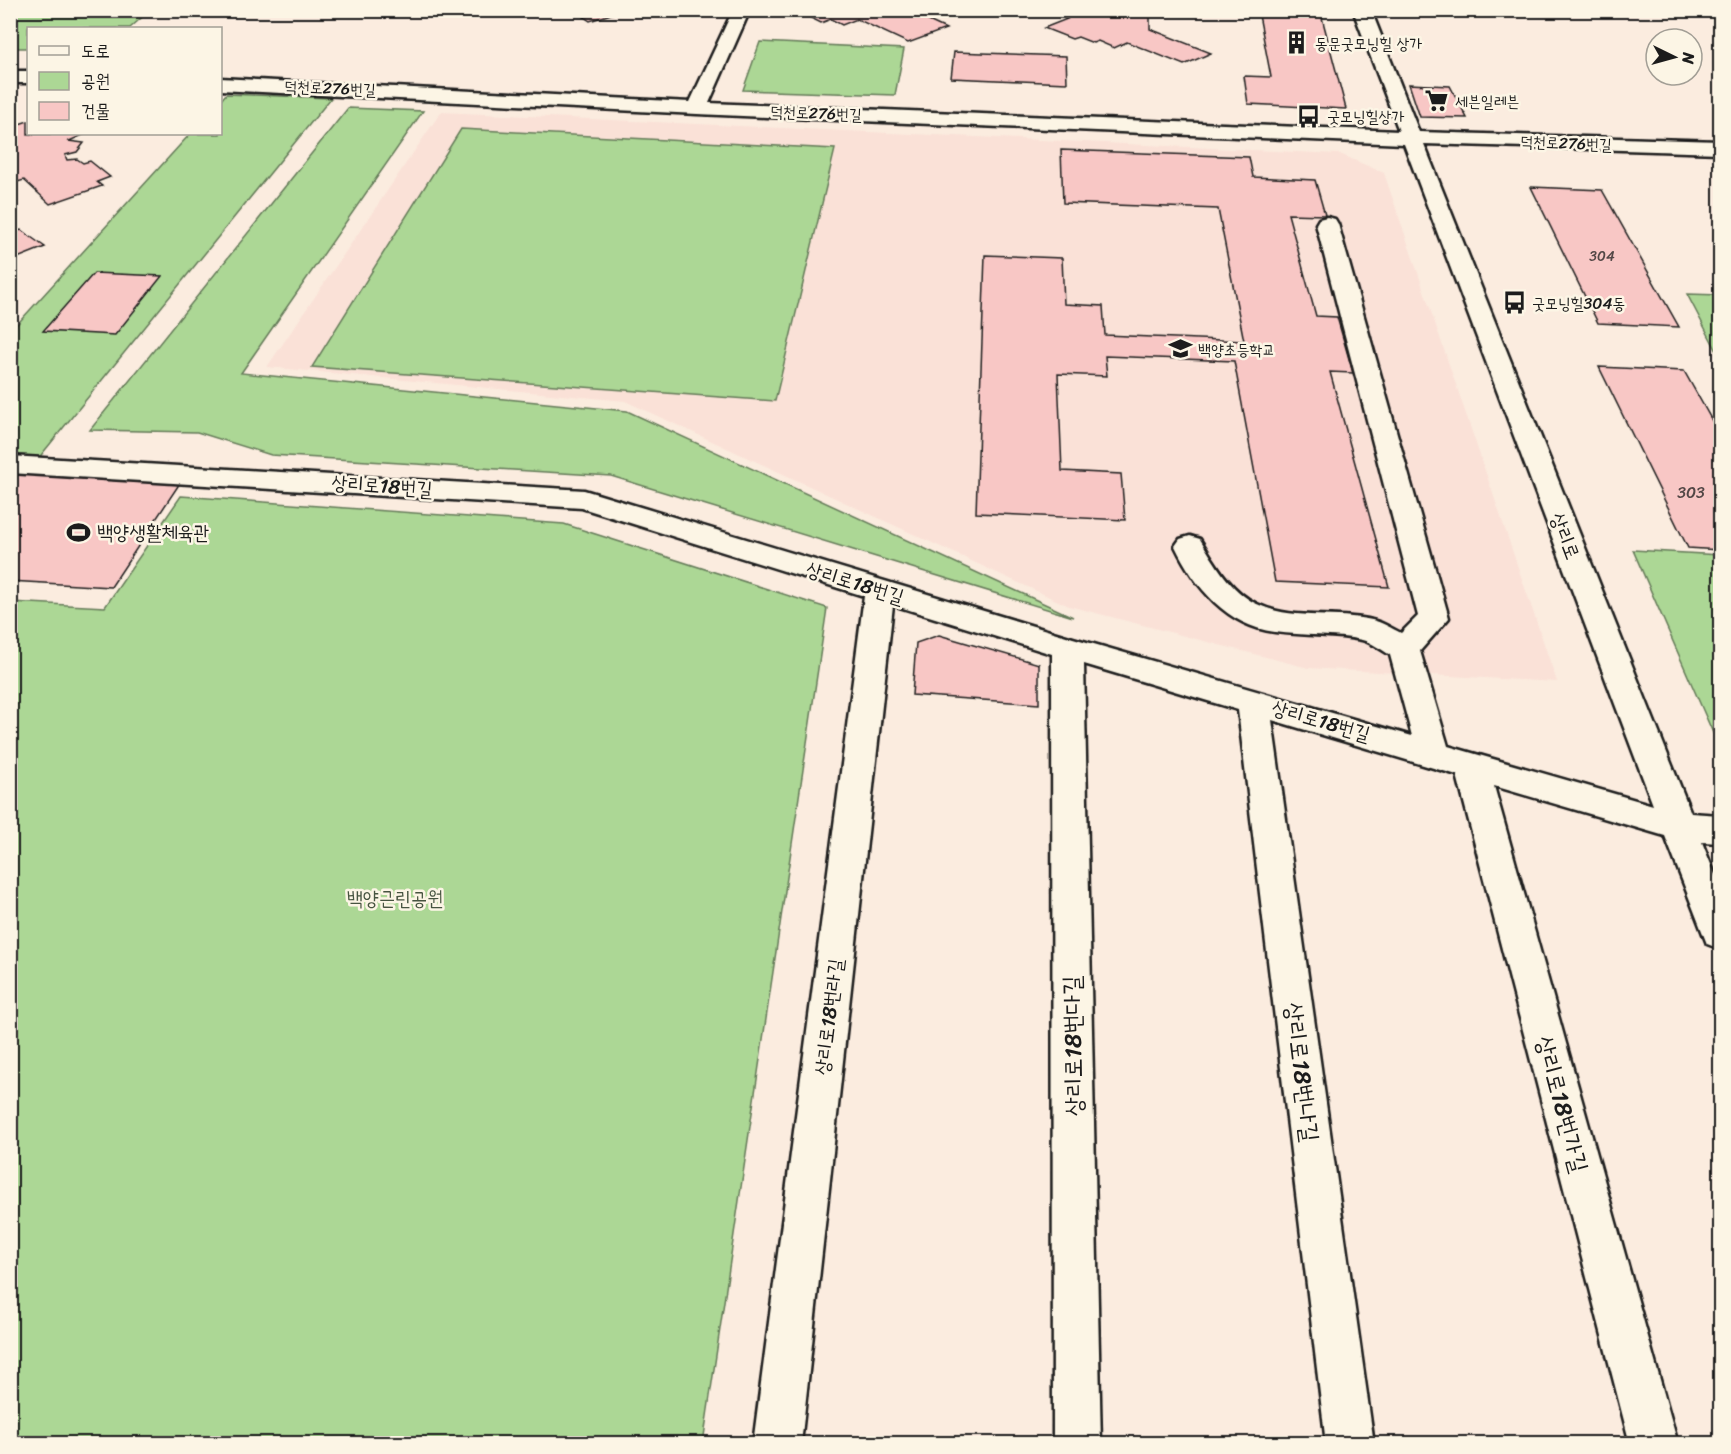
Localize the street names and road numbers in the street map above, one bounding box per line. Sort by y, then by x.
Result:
street label: 덕천로276번길 [284,72,377,104]
street label: 덕천로276번길 [770,97,863,129]
street label: 덕천로276번길 [1520,127,1613,159]
street label: 상리로18번길 [330,465,434,507]
street label: 상리로 [1540,507,1590,565]
street label: 상리로18번길 [802,551,908,615]
street label: 상리로18번길 [1268,690,1374,752]
street label: 상리로18번라길 [804,957,854,1077]
street label: 상리로18번다길 [1051,975,1095,1117]
street label: 상리로18번나길 [1273,1000,1331,1144]
street label: 상리로18번가길 [1524,1031,1600,1177]

